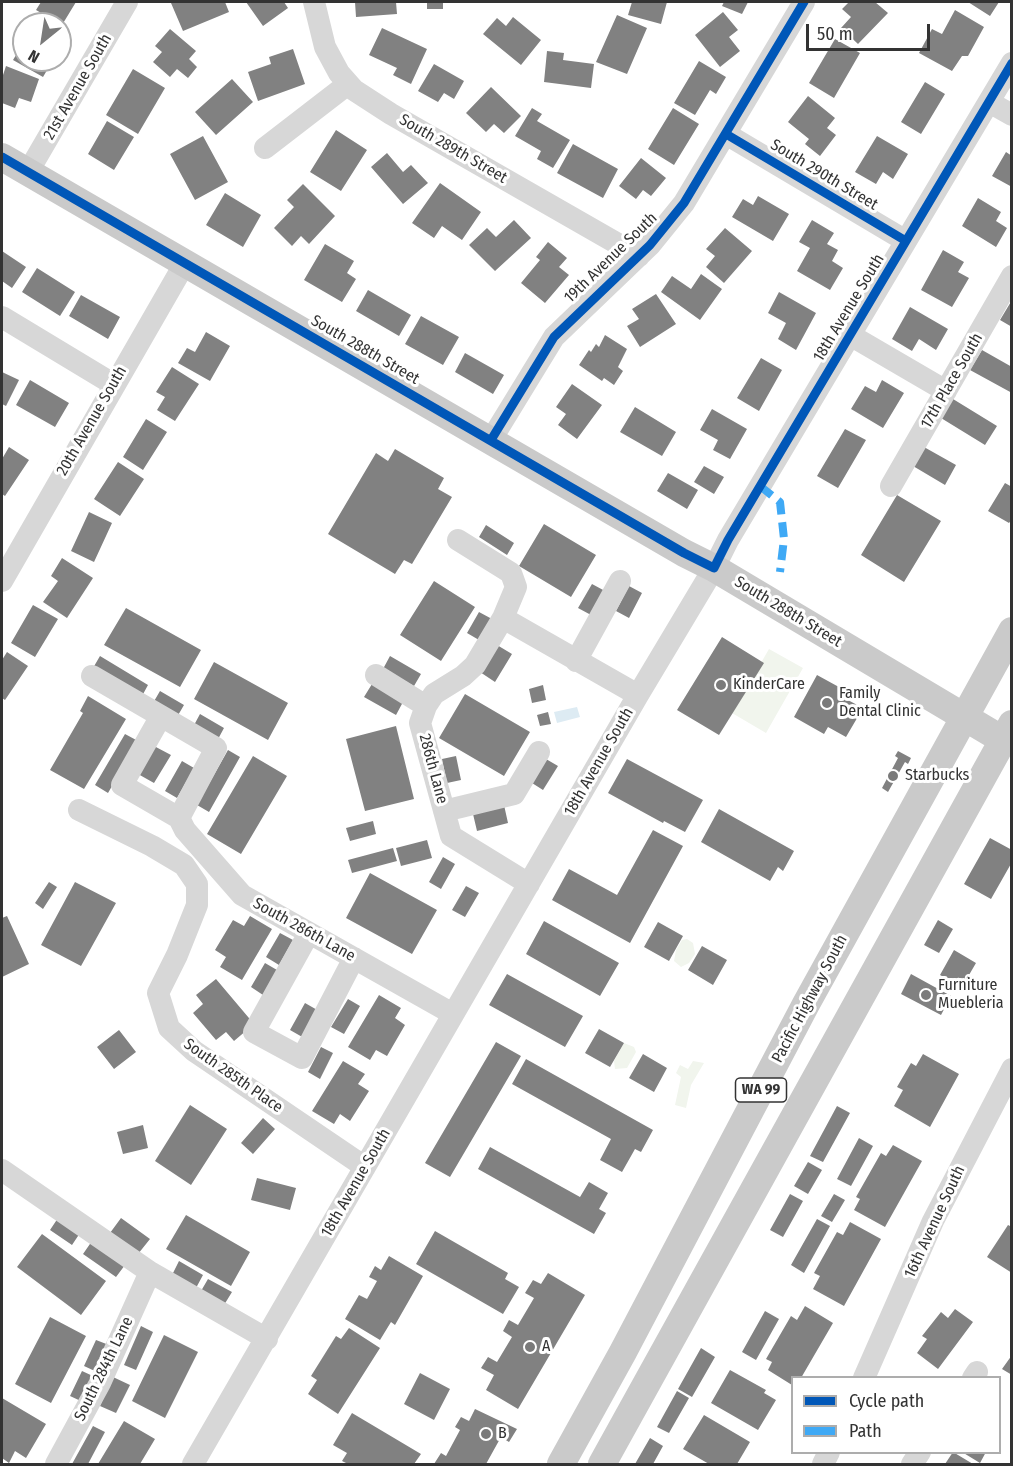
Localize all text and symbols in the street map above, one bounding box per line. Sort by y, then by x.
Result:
north arrow [12,12,72,72]
scale bar [809,12,934,50]
text: 50 m [817,23,853,45]
street label: 21st Avenue South [40,31,116,143]
text: N [25,46,43,67]
street label: South 289th Street [396,110,510,188]
street label: South 290th Street [767,135,881,215]
street label: 19th Avenue South [561,209,661,307]
street label: 18th Avenue South [809,251,889,365]
street label: South 288th Street [307,311,423,389]
street label: 17th Place South [917,330,987,432]
street label: 20th Avenue South [53,363,131,479]
street label: South 288th Street [731,572,845,652]
place label: KinderCare [733,675,805,695]
marker: KinderCare [714,678,728,692]
place label: Family Dental Clinic [839,684,921,722]
marker: Family Dental Clinic [820,696,834,710]
street label: 18th Avenue South [560,704,638,820]
street label: 286th Lane [414,732,452,806]
place label: Starbucks [905,766,969,786]
marker: Starbucks [886,769,900,783]
street label: South 286th Lane [250,894,358,966]
street label: Pacific Highway South [768,932,852,1066]
place label: Furniture Muebleria [938,976,1004,1014]
marker: Furniture Muebleria [919,988,933,1002]
street label: South 285th Place [180,1035,286,1117]
road number: WA 99 [736,1078,786,1102]
street label: 18th Avenue South [317,1125,395,1241]
street label: 16th Avenue South [901,1163,969,1281]
street label: South 284th Lane [70,1314,138,1424]
place label: A [542,1337,550,1357]
marker: A [523,1340,537,1354]
legend [791,1376,1001,1454]
text: Cycle path [849,1390,924,1412]
text: Path [849,1420,882,1442]
place label: B [498,1424,507,1444]
marker: B [479,1427,493,1441]

